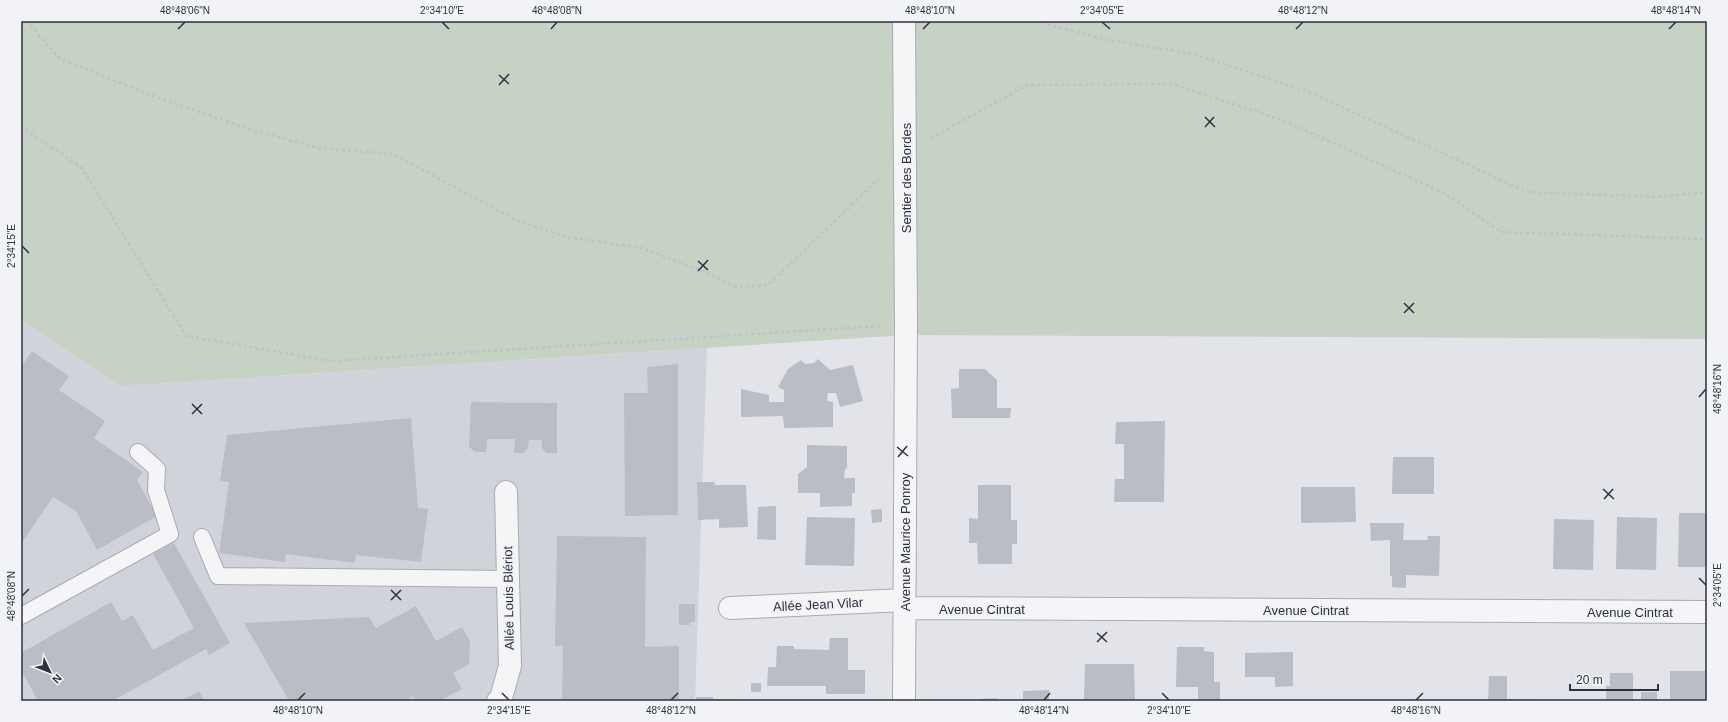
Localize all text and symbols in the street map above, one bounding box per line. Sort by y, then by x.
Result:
text: 48°48'06"N [160,5,210,16]
text: 2°34'10"E [420,5,464,16]
text: 48°48'08"N [532,5,582,16]
text: 48°48'10"N [905,5,955,16]
text: 2°34'05"E [1080,5,1124,16]
text: 48°48'12"N [1278,5,1328,16]
text: 48°48'14"N [1651,5,1701,16]
street label: Sentier des Bordes [899,122,914,233]
text: 2°34'15"E [6,224,17,268]
text: 48°48'16"N [1712,364,1723,414]
street label: Avenue Maurice Ponroy [898,472,913,611]
street label: Allée Louis Blériot [500,545,517,650]
text: 2°34'05"E [1712,563,1723,607]
text: 48°48'08"N [6,571,17,621]
street label: Allée Jean Vilar [773,595,864,614]
street label: Avenue Cintrat [939,602,1025,617]
street label: Avenue Cintrat [1263,603,1349,618]
street label: Avenue Cintrat [1587,605,1673,620]
north arrow [30,652,70,692]
scale bar [1570,666,1658,692]
text: N [50,672,64,686]
text: 20 m [1576,673,1603,687]
text: 48°48'10"N [273,705,323,716]
text: 2°34'15"E [487,705,531,716]
text: 48°48'12"N [646,705,696,716]
text: 48°48'14"N [1019,705,1069,716]
text: 2°34'10"E [1147,705,1191,716]
text: 48°48'16"N [1391,705,1441,716]

